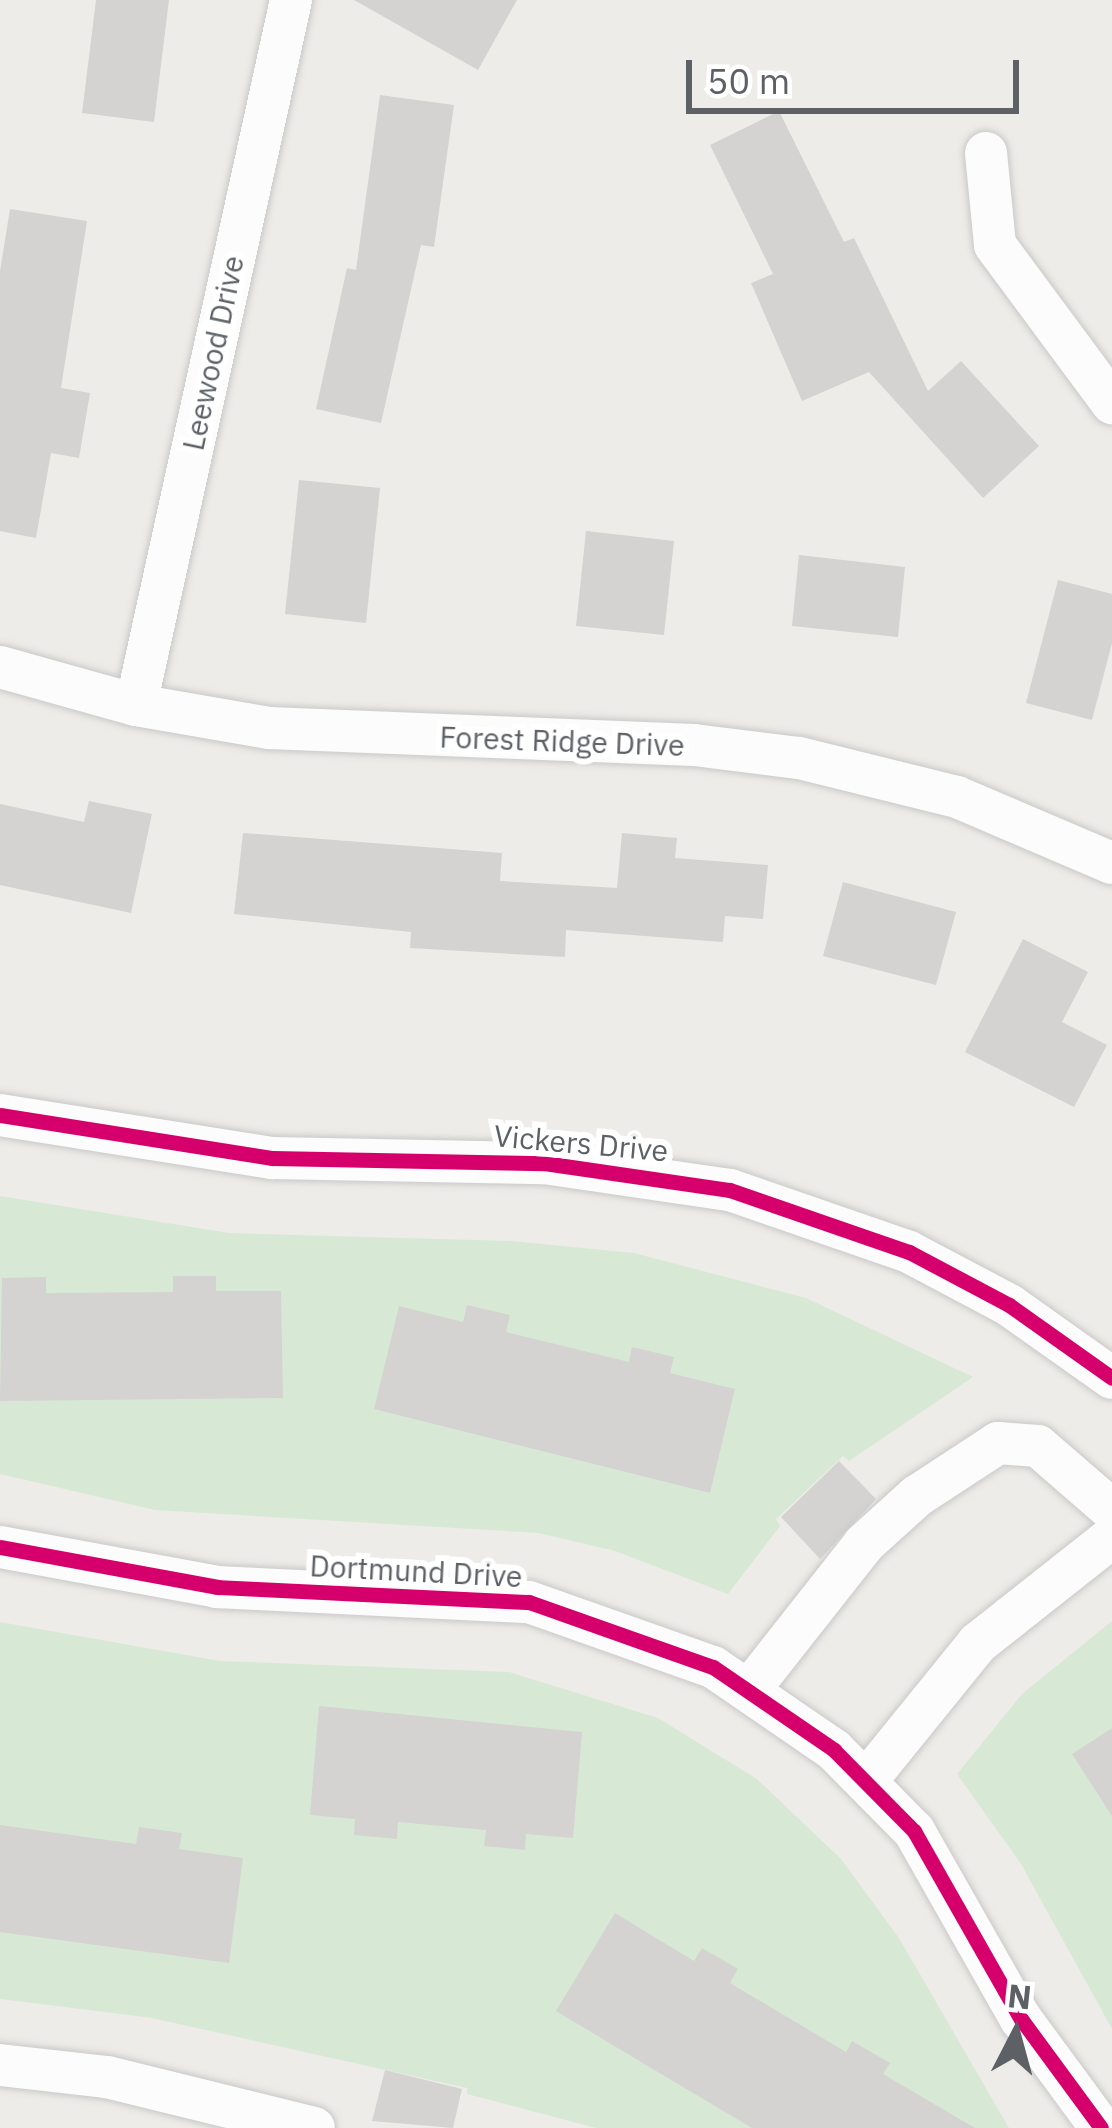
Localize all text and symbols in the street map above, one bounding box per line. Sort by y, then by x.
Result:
scale bar [692,36,1025,110]
text: 50 m [707,57,790,104]
street label: Leewood Drive [175,252,251,454]
street label: Forest Ridge Drive [439,719,685,763]
street label: Vickers Drive [492,1117,670,1169]
street label: Dortmund Drive [309,1547,523,1595]
north arrow [956,1972,1076,2092]
text: N [1006,1973,1034,2018]

